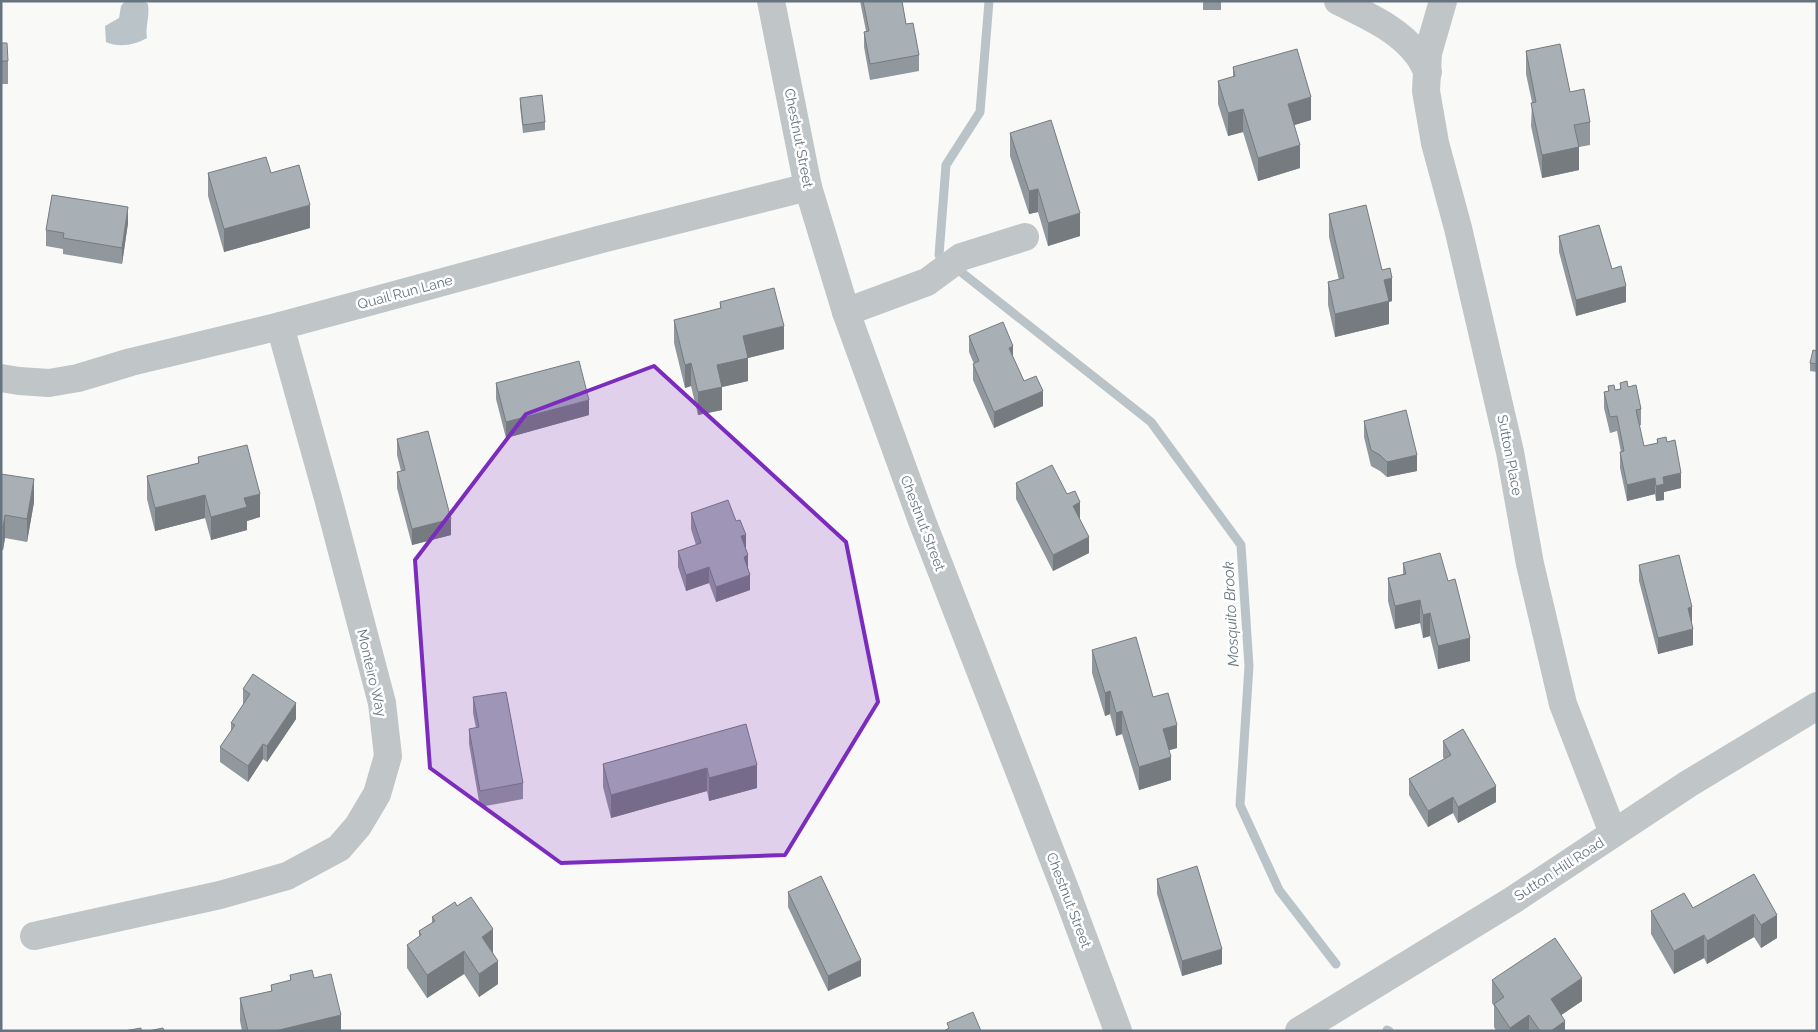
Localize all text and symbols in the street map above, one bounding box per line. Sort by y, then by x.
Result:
street label: Chestnut Street [782,87,817,189]
street label: Quail Run Lane [356,272,454,312]
street label: Sutton Place [1494,413,1526,497]
street label: Chestnut Street [897,473,949,573]
water label: Mosquito Brook [1219,561,1243,667]
street label: Monteiro Way [354,628,390,719]
street label: Sutton Hill Road [1511,834,1607,904]
street label: Chestnut Street [1043,850,1095,950]

